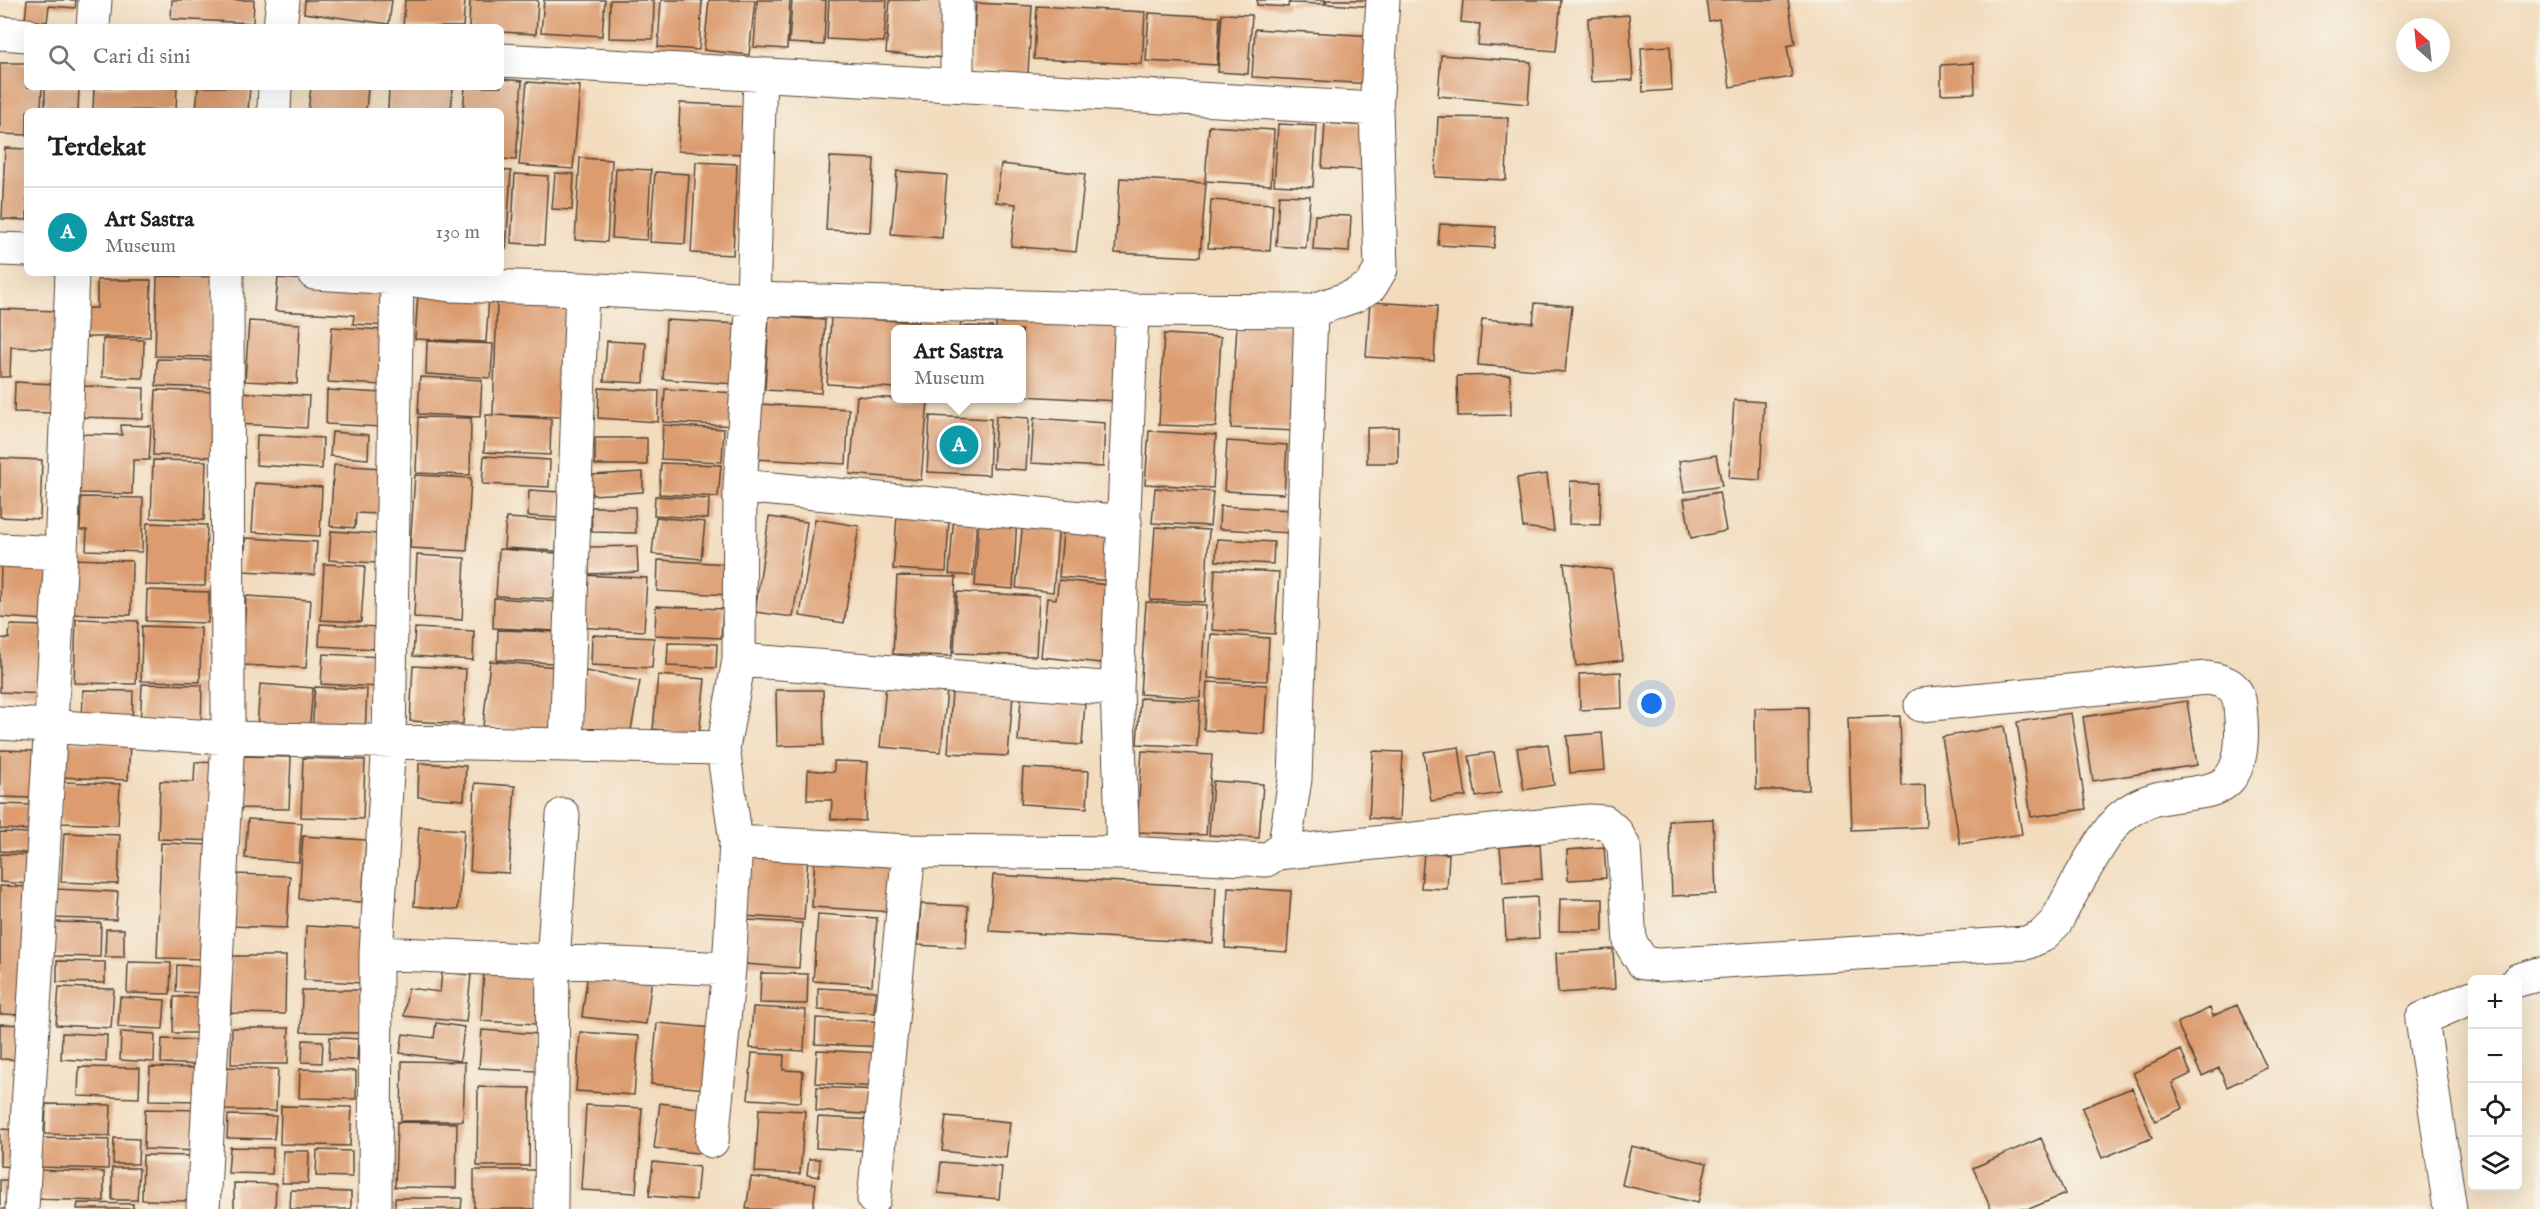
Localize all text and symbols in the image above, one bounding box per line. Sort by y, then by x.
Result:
north arrow [2396,18,2450,72]
search box [24,24,504,90]
icon: search [45,41,78,74]
text: Cari di sini [93,43,191,71]
text: Terdekat [48,131,146,164]
text: Art Sastra [105,206,194,234]
text: A [61,220,74,245]
text: 130 m [435,220,480,245]
text: Museum [105,234,176,259]
popup [891,325,1026,403]
text: Art Sastra [914,338,1003,366]
text: Museum [914,366,985,391]
pin: A [940,422,978,468]
your location [1637,689,1666,718]
map controls [2468,975,2522,1191]
button: + [2468,975,2522,1029]
button: − [2468,1029,2522,1083]
button: locate [2468,1083,2522,1137]
button: layers [2468,1137,2522,1191]

